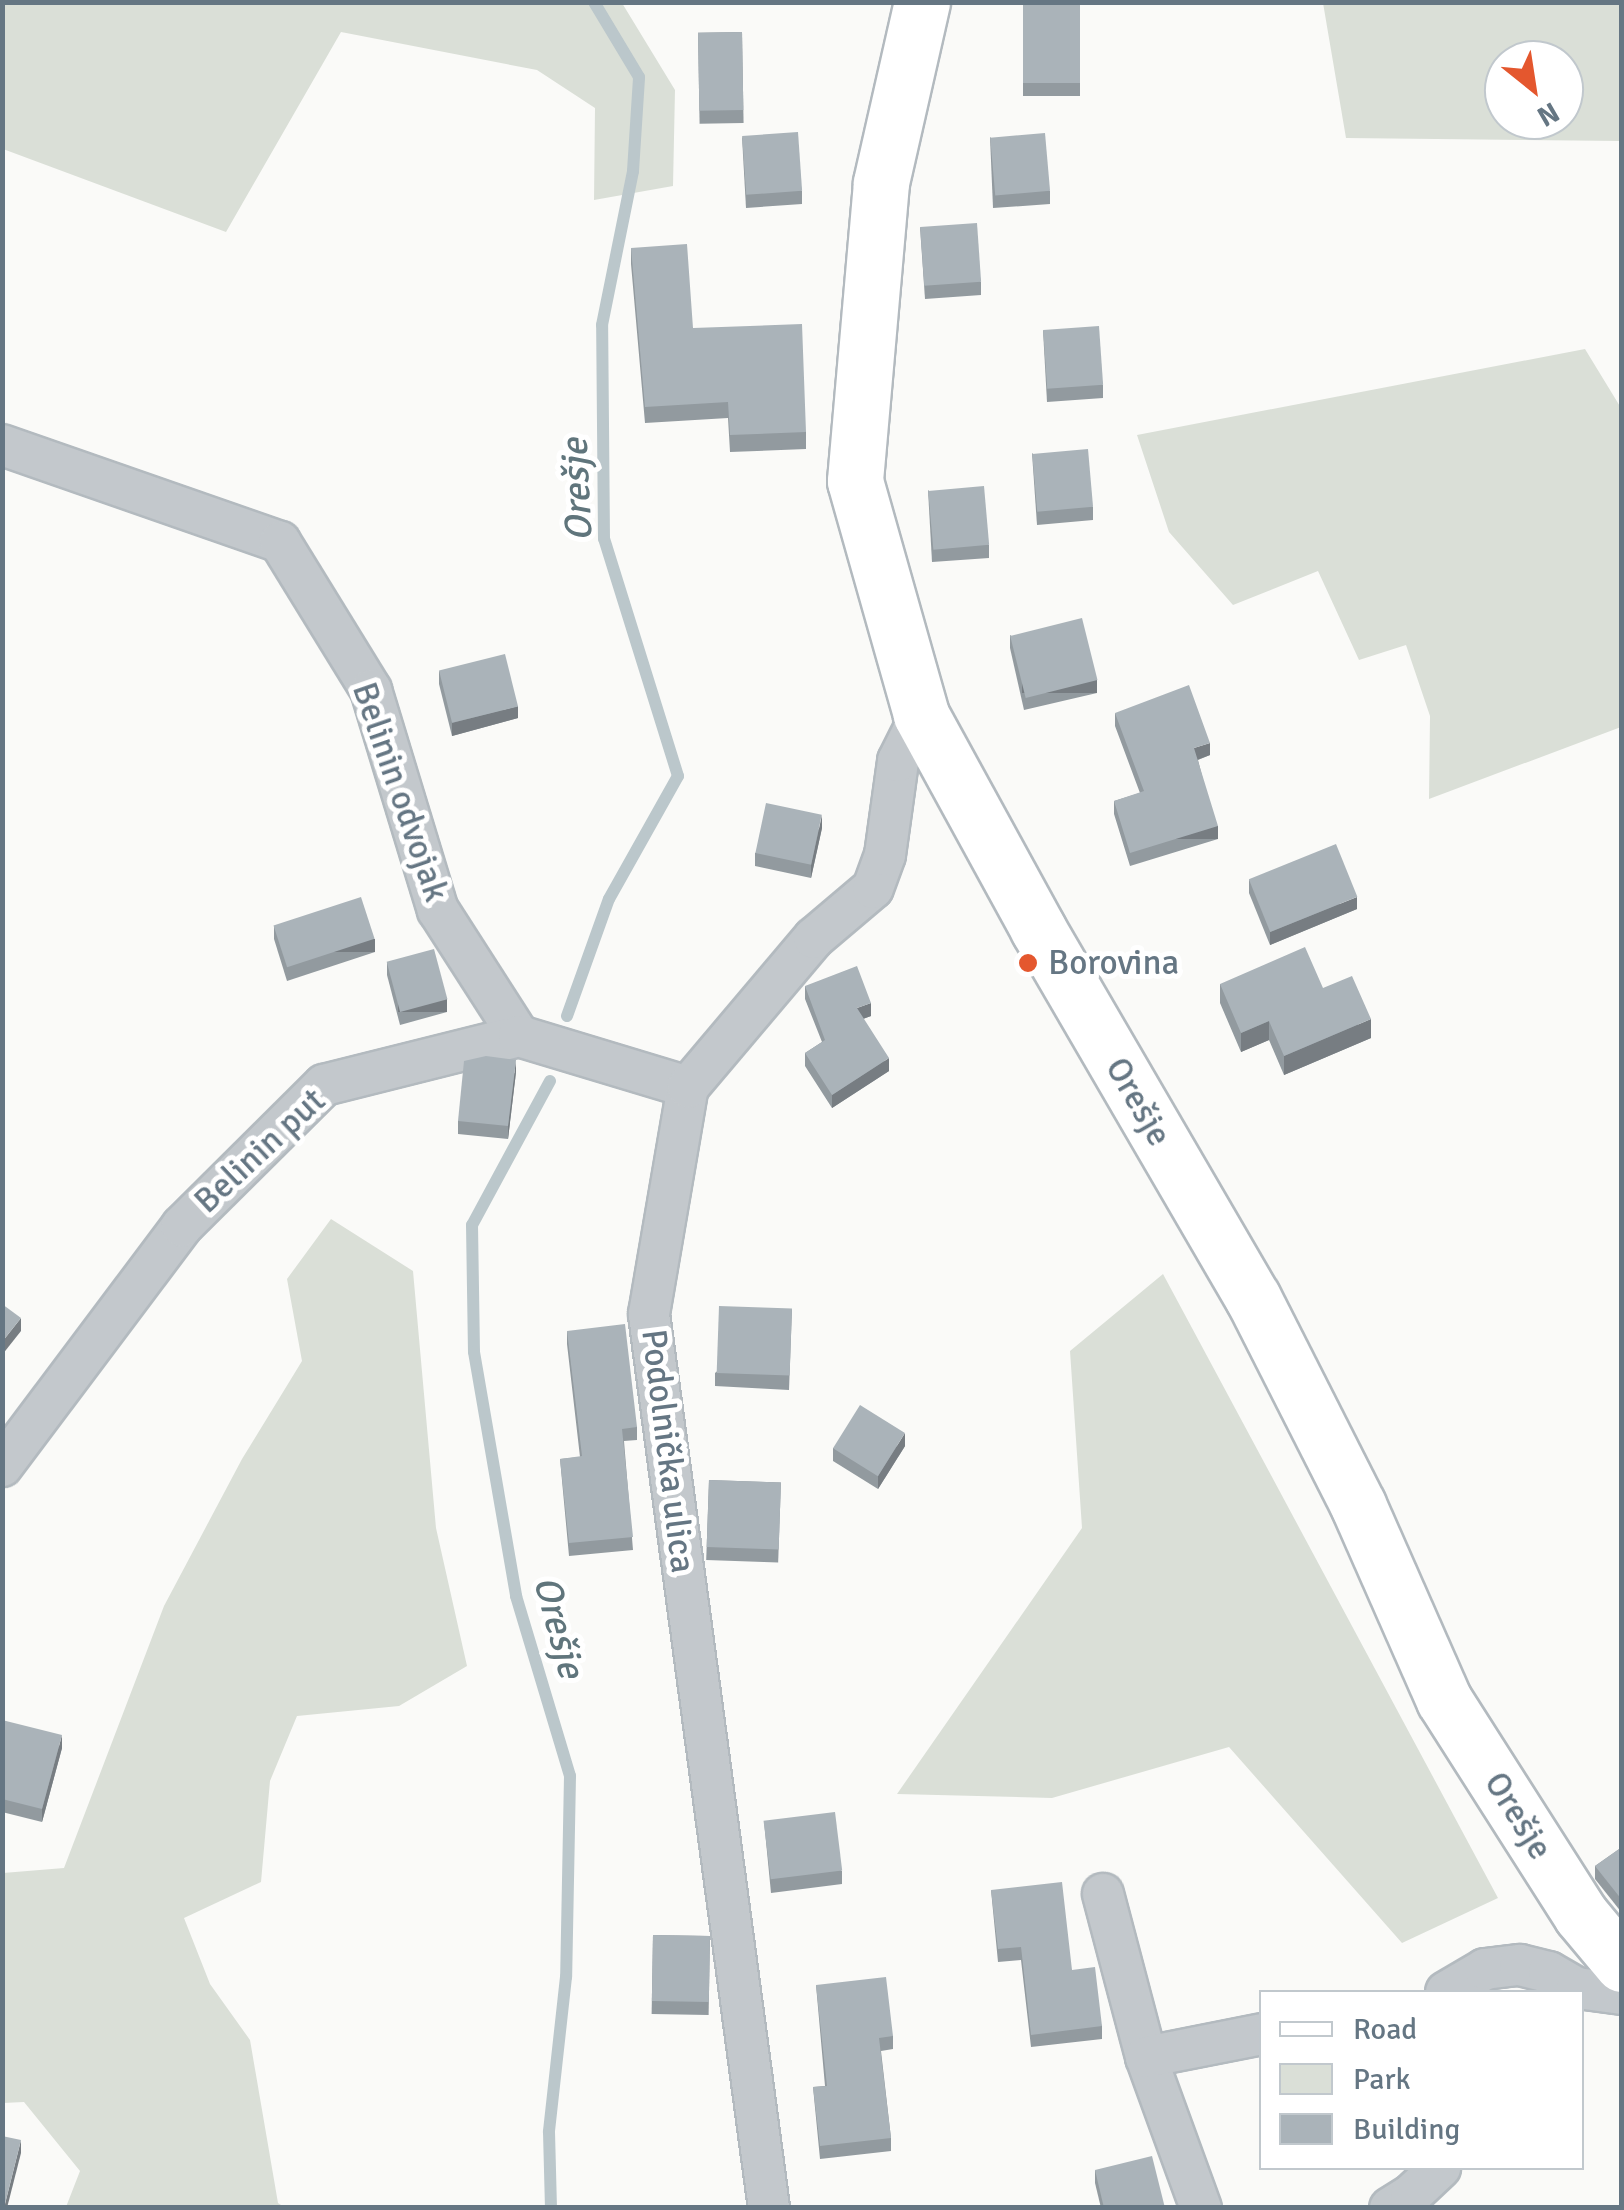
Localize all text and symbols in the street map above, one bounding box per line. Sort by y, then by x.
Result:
north arrow [1484,40,1584,140]
text: N [1531,95,1565,134]
water label: Orešje [552,437,602,543]
street label: Belinin odvojak [343,677,457,907]
place label: Borovina [1048,942,1179,984]
marker: Borovina [1017,952,1039,974]
street label: Orešje [1096,1050,1180,1154]
street label: Belinin put [186,1080,334,1222]
street label: Podolnička ulica [632,1327,704,1575]
water label: Orešje [524,1571,594,1683]
street label: Orešje [1475,1764,1561,1868]
legend [1259,1990,1584,2170]
text: Road [1353,2011,1417,2048]
text: Park [1353,2061,1411,2098]
text: Building [1353,2111,1460,2148]

